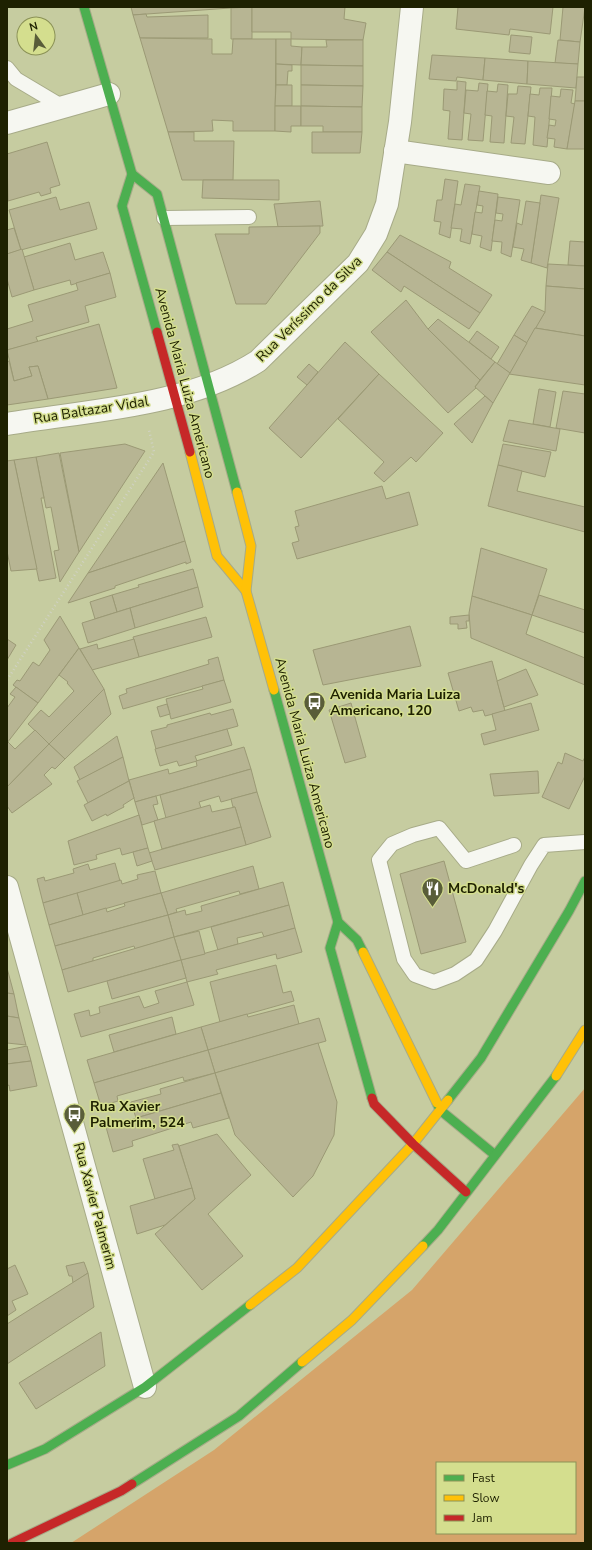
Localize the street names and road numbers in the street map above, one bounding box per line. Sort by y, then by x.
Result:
street label: Rua Veríssimo da Silva [252,252,366,366]
street label: Avenida Maria Luiza Americano [150,285,220,481]
street label: Rua Baltazar Vidal [32,391,151,428]
street label: Avenida Maria Luiza Americano [270,655,340,851]
street label: Rua Xavier Palmerim [69,1140,121,1272]

